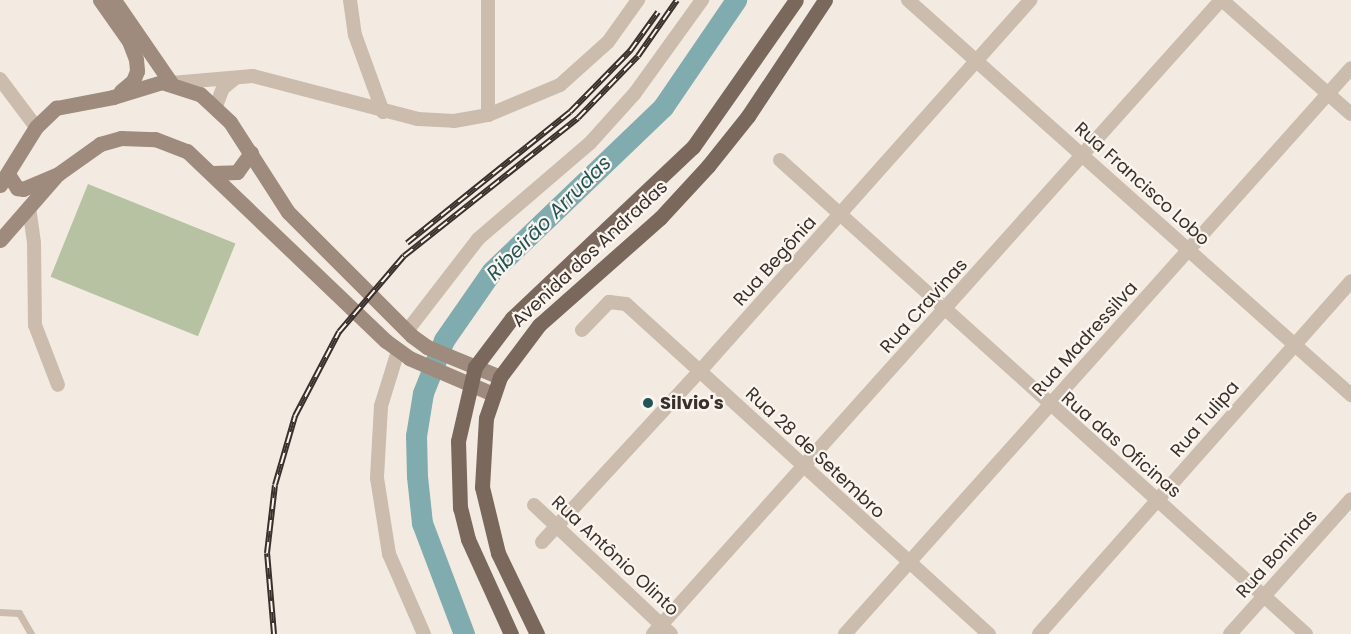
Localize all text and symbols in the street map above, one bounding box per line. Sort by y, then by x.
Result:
street label: Rua Francisco Lobo [1070,118,1214,250]
water label: Ribeirão Arrudas [482,151,616,285]
street label: Avenida dos Andradas [508,176,672,332]
street label: Rua Begônia [729,212,821,310]
street label: Rua Cravinas [876,254,972,358]
street label: Rua Madressilva [1028,277,1142,401]
street label: Rua Tulipa [1166,376,1244,462]
street label: Rua 28 de Setembro [741,383,889,523]
street label: Rua das Oficinas [1057,387,1185,503]
place label: Silvio's [660,392,724,414]
marker: Silvio's [641,396,655,410]
street label: Rua Antônio Olinto [547,491,683,621]
street label: Rua Boninas [1232,506,1322,602]

